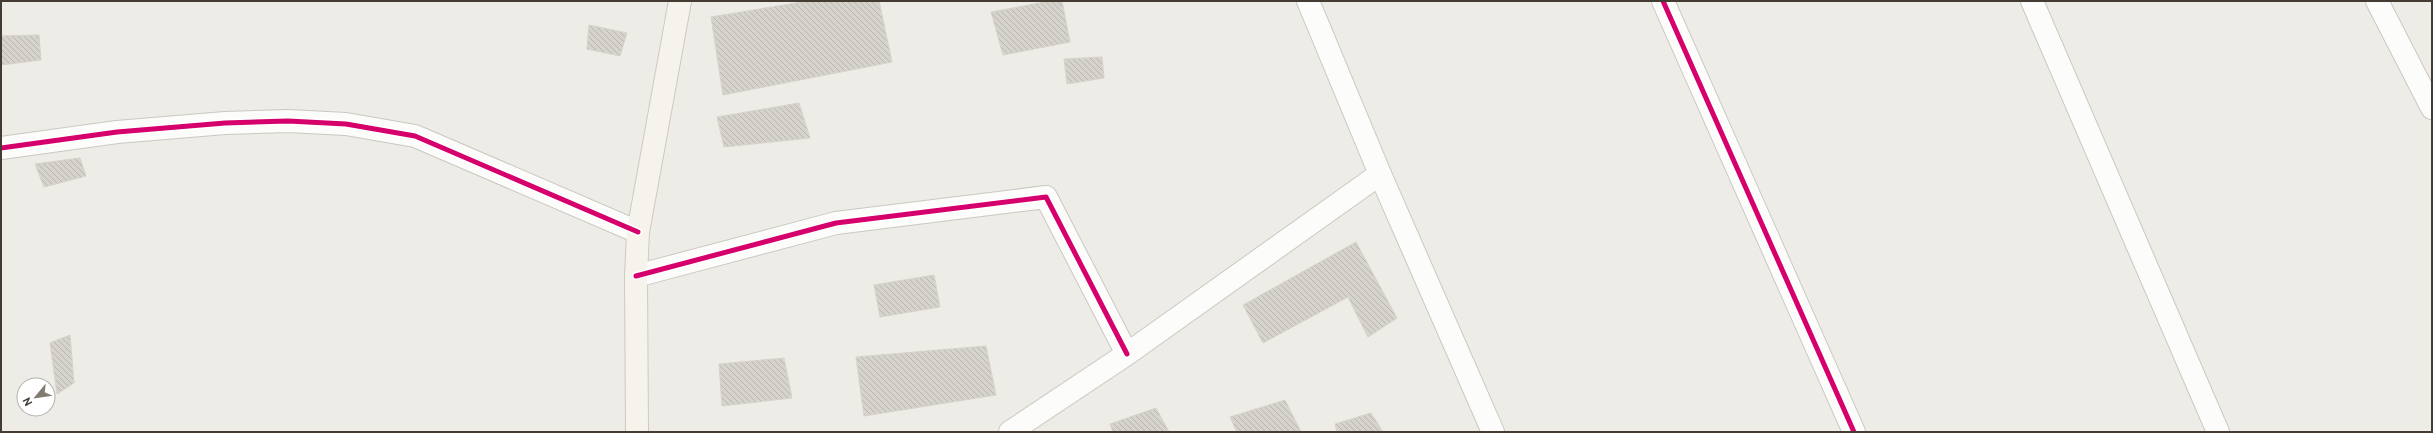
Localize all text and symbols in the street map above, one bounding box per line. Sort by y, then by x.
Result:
north arrow [16,377,56,417]
text: N [20,395,36,408]

